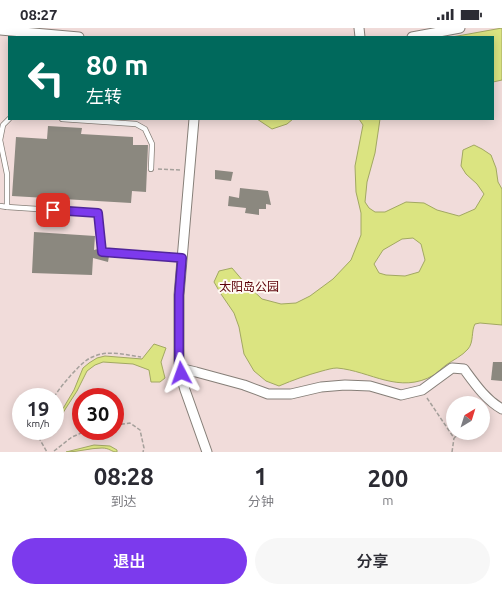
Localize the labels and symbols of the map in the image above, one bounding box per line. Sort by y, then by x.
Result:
pin [36,193,70,227]
park label: 太阳岛公园 [219,280,279,293]
position arrow [160,352,202,394]
speed limit sign: 30 [72,388,124,440]
north arrow [446,396,490,440]

